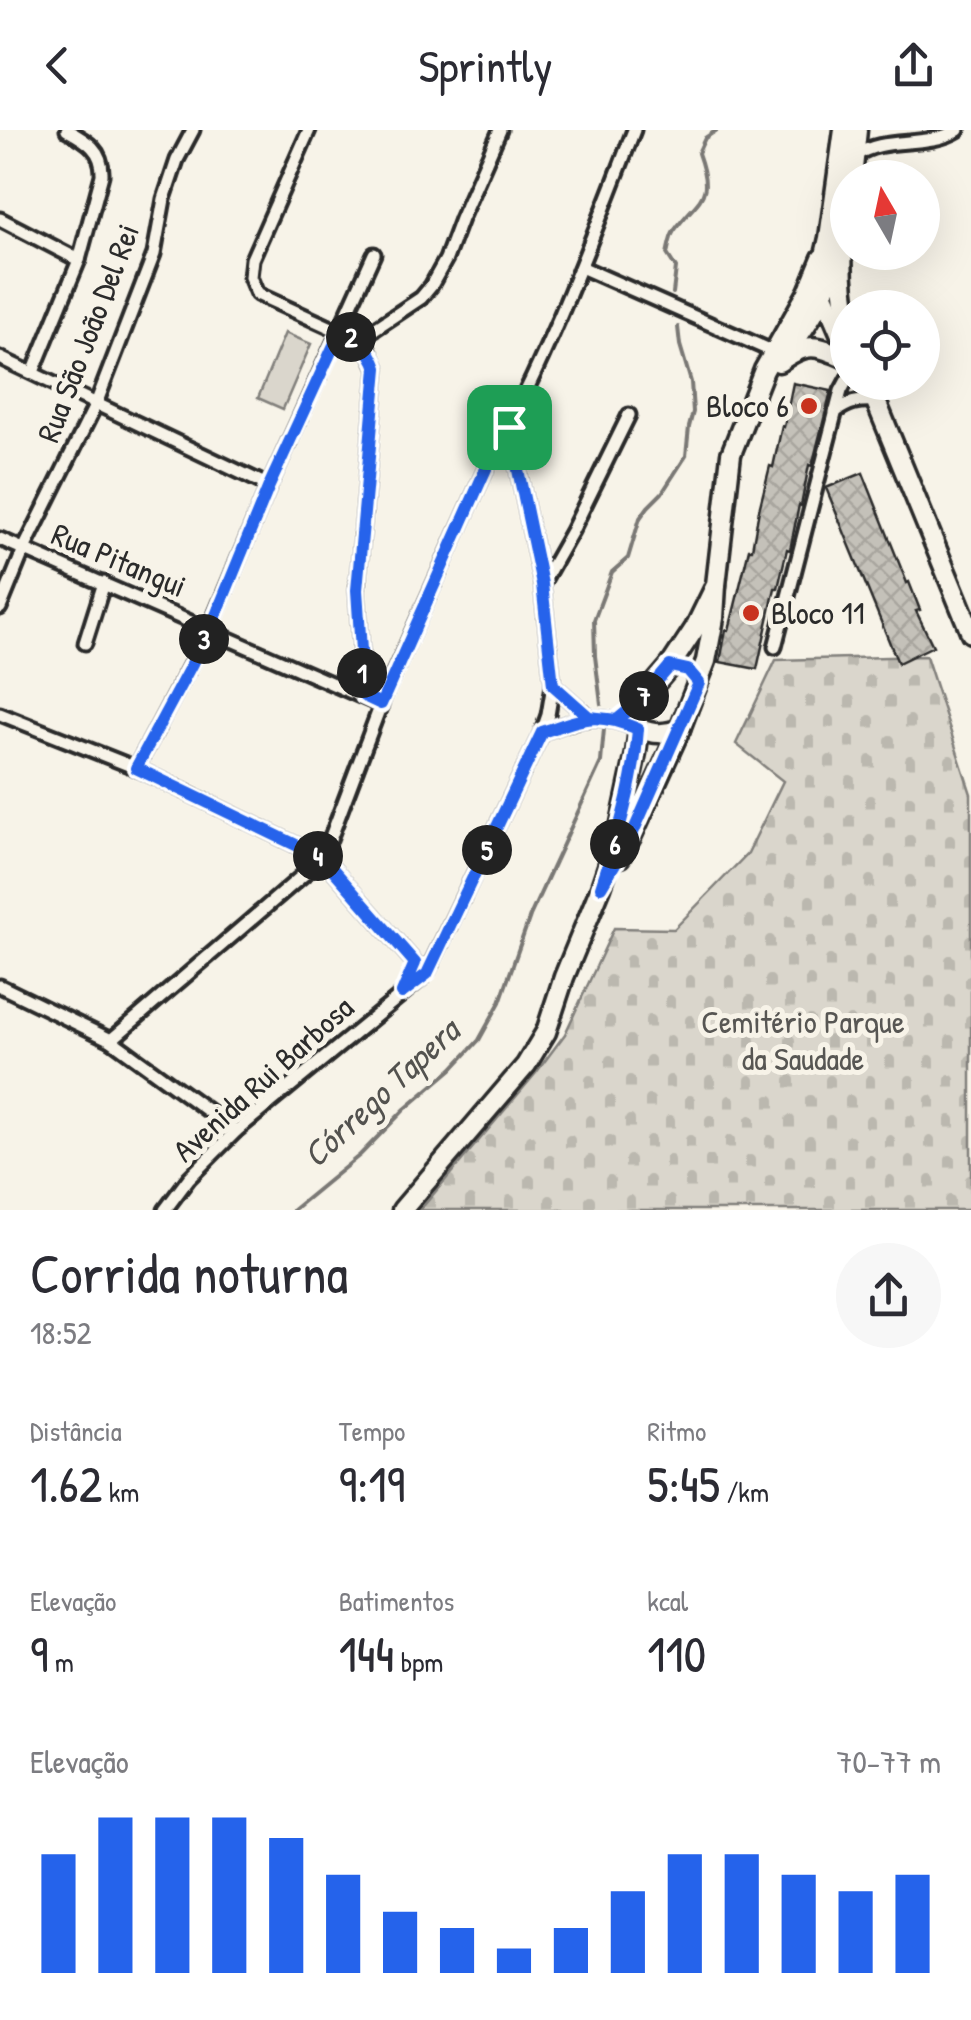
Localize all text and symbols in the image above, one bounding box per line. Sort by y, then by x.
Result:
text: Sprintly [418,35,553,96]
icon: back [30,38,85,93]
icon: share [886,38,941,93]
north arrow [830,160,940,270]
map controls [830,160,940,400]
street label: Rua São João Del Rei [26,218,149,448]
button: locate [830,290,940,400]
pin: 2 [326,312,376,362]
text: 2 [344,318,358,356]
place label: Bloco 6 [706,384,789,427]
pin [467,385,552,470]
marker: Bloco 6 [798,395,820,417]
icon: arrive [482,400,537,455]
street label: Rua Pitangui [45,512,193,607]
place label: Bloco 11 [771,591,865,634]
marker: Bloco 11 [740,602,762,624]
pin: 3 [179,614,229,664]
text: 3 [198,620,210,658]
pin: 1 [337,648,387,698]
text: 1 [357,654,367,692]
pin: 7 [619,671,669,721]
text: 7 [637,677,651,715]
pin: 6 [590,819,640,869]
pin: 5 [462,825,512,875]
text: 6 [609,825,621,863]
pin: 4 [293,831,343,881]
text: 5 [481,831,493,869]
text: 4 [313,837,323,875]
street label: Avenida Rui Barbosa [163,986,362,1171]
park label: Cemitério Parque da Saudade [701,1000,905,1080]
water label: Córrego Tapera [292,1006,472,1177]
text: Corrida noturna [30,1236,348,1310]
button: share [836,1243,941,1348]
text: 18:52 [30,1311,91,1354]
text: Distância [30,1412,122,1450]
text: Tempo [339,1412,405,1450]
text: Ritmo [647,1412,706,1450]
text: 1.62 [30,1450,102,1518]
text: 9:19 [339,1450,405,1518]
text: 5:45 [647,1450,720,1518]
text: km [102,1473,139,1511]
text: /km [720,1473,769,1511]
text: Elevação [30,1582,116,1620]
text: Batimentos [339,1582,454,1620]
text: kcal [647,1582,688,1620]
text: 9 [30,1620,48,1688]
text: 144 [339,1620,394,1688]
text: 110 [647,1620,706,1688]
text: m [48,1643,74,1681]
text: bpm [394,1643,443,1681]
text: Elevação [30,1740,129,1783]
text: 70–77 m [837,1740,941,1783]

